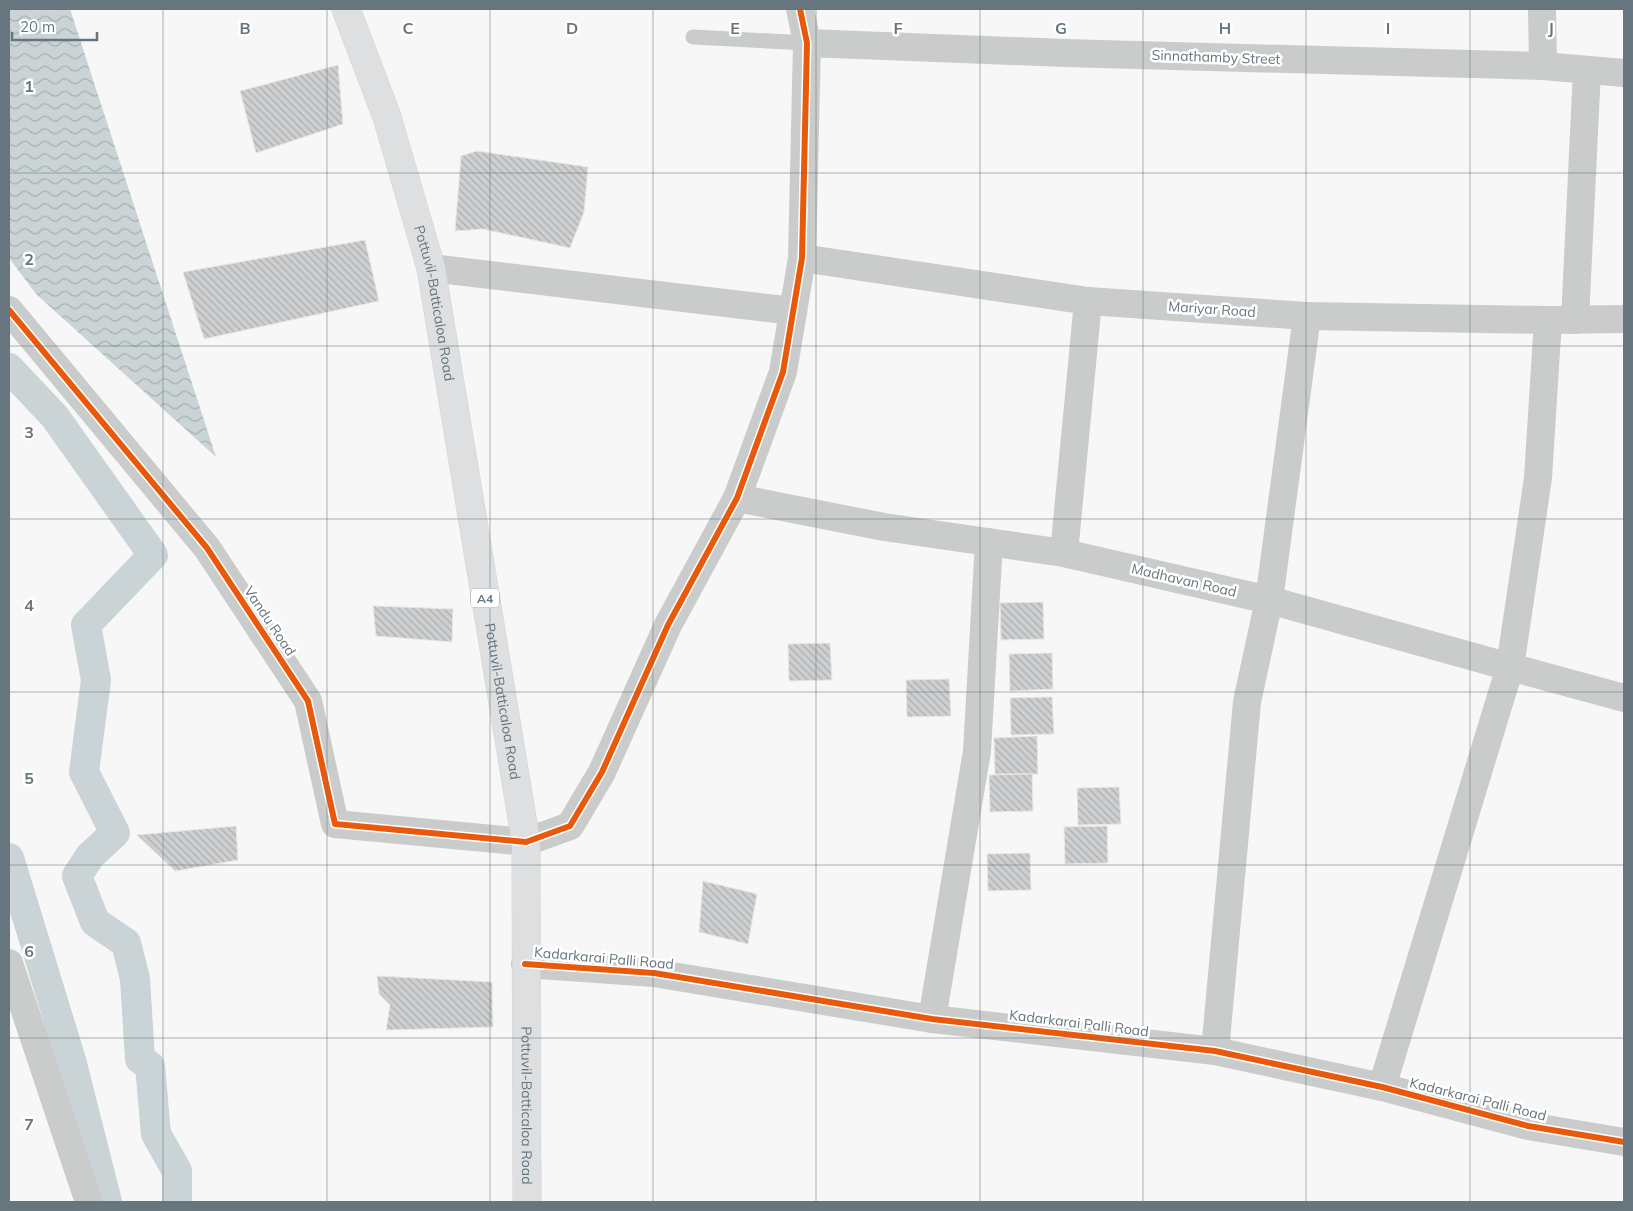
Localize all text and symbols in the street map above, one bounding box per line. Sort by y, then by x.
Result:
scale bar [12,10,98,42]
text: 20 m [20,17,55,36]
text: B [239,18,251,38]
text: C [403,18,414,38]
text: D [566,18,578,38]
text: E [730,18,740,38]
text: F [893,18,903,38]
text: G [1055,18,1067,38]
text: H [1219,18,1231,38]
text: I [1386,18,1390,38]
text: J [1548,18,1554,38]
street label: Sinnathamby Street [1151,46,1281,68]
text: 1 [24,76,34,96]
street label: Pottuvil-Batticaloa Road [410,223,459,382]
text: 2 [24,249,34,269]
street label: Mariyar Road [1168,297,1256,321]
text: 3 [24,422,34,442]
street label: Madhavan Road [1130,559,1238,601]
street label: Vandu Road [240,583,300,659]
road number: A4 [471,588,499,608]
text: 4 [24,595,34,615]
street label: Pottuvil-Batticaloa Road [481,622,525,781]
text: 5 [24,768,34,788]
text: 6 [24,941,34,961]
street label: Kadarkarai Palli Road [533,943,675,973]
street label: Kadarkarai Palli Road [1008,1006,1150,1040]
street label: Pottuvil-Batticaloa Road [518,1026,536,1185]
street label: Kadarkarai Palli Road [1408,1073,1548,1125]
text: 7 [24,1114,34,1134]

